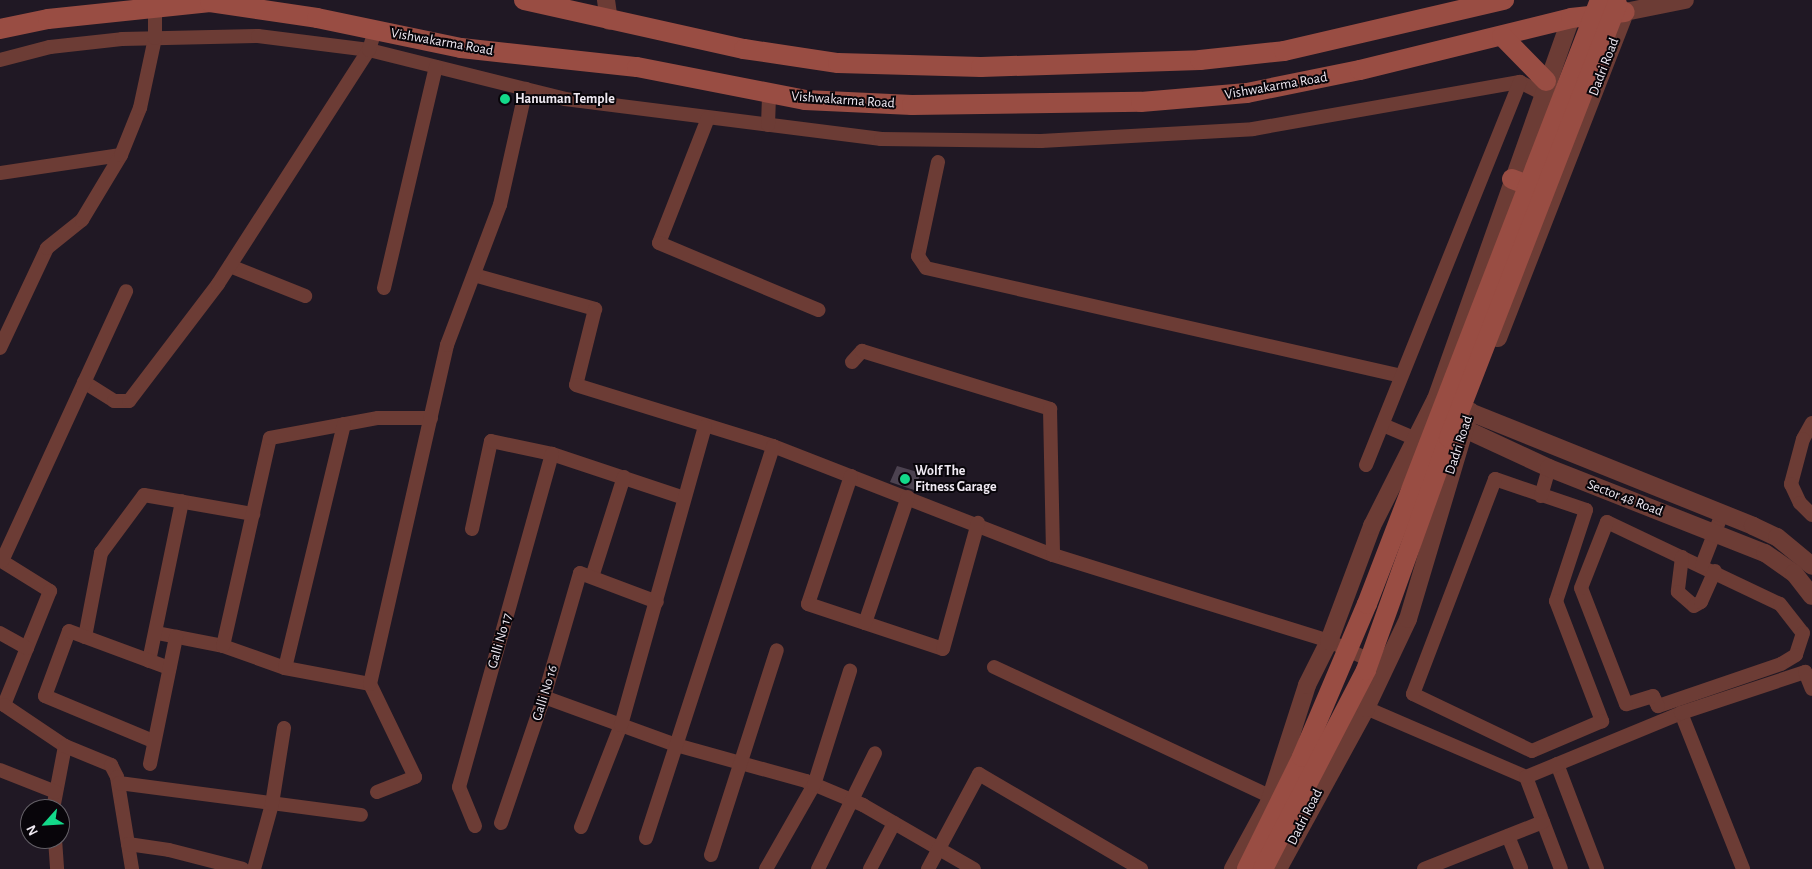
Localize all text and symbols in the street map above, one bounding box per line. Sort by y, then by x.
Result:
street label: Vishwakarma Road [389,25,495,59]
street label: Dadri Road [1585,36,1623,98]
street label: Vishwakarma Road [1223,69,1329,103]
street label: Vishwakarma Road [791,88,895,112]
place label: Hanuman Temple [515,91,615,107]
marker: Hanuman Temple [499,93,511,105]
street label: Dadri Road [1442,413,1476,477]
place label: Wolf The Fitness Garage [915,463,997,496]
marker: Wolf The Fitness Garage [899,473,911,485]
street label: Sector 48 Road [1585,476,1665,520]
street label: Galli No 17 [484,612,516,670]
street label: Galli No 16 [529,663,561,723]
street label: Dadri Road [1284,786,1326,848]
north arrow [20,799,70,849]
text: N [24,823,41,838]

